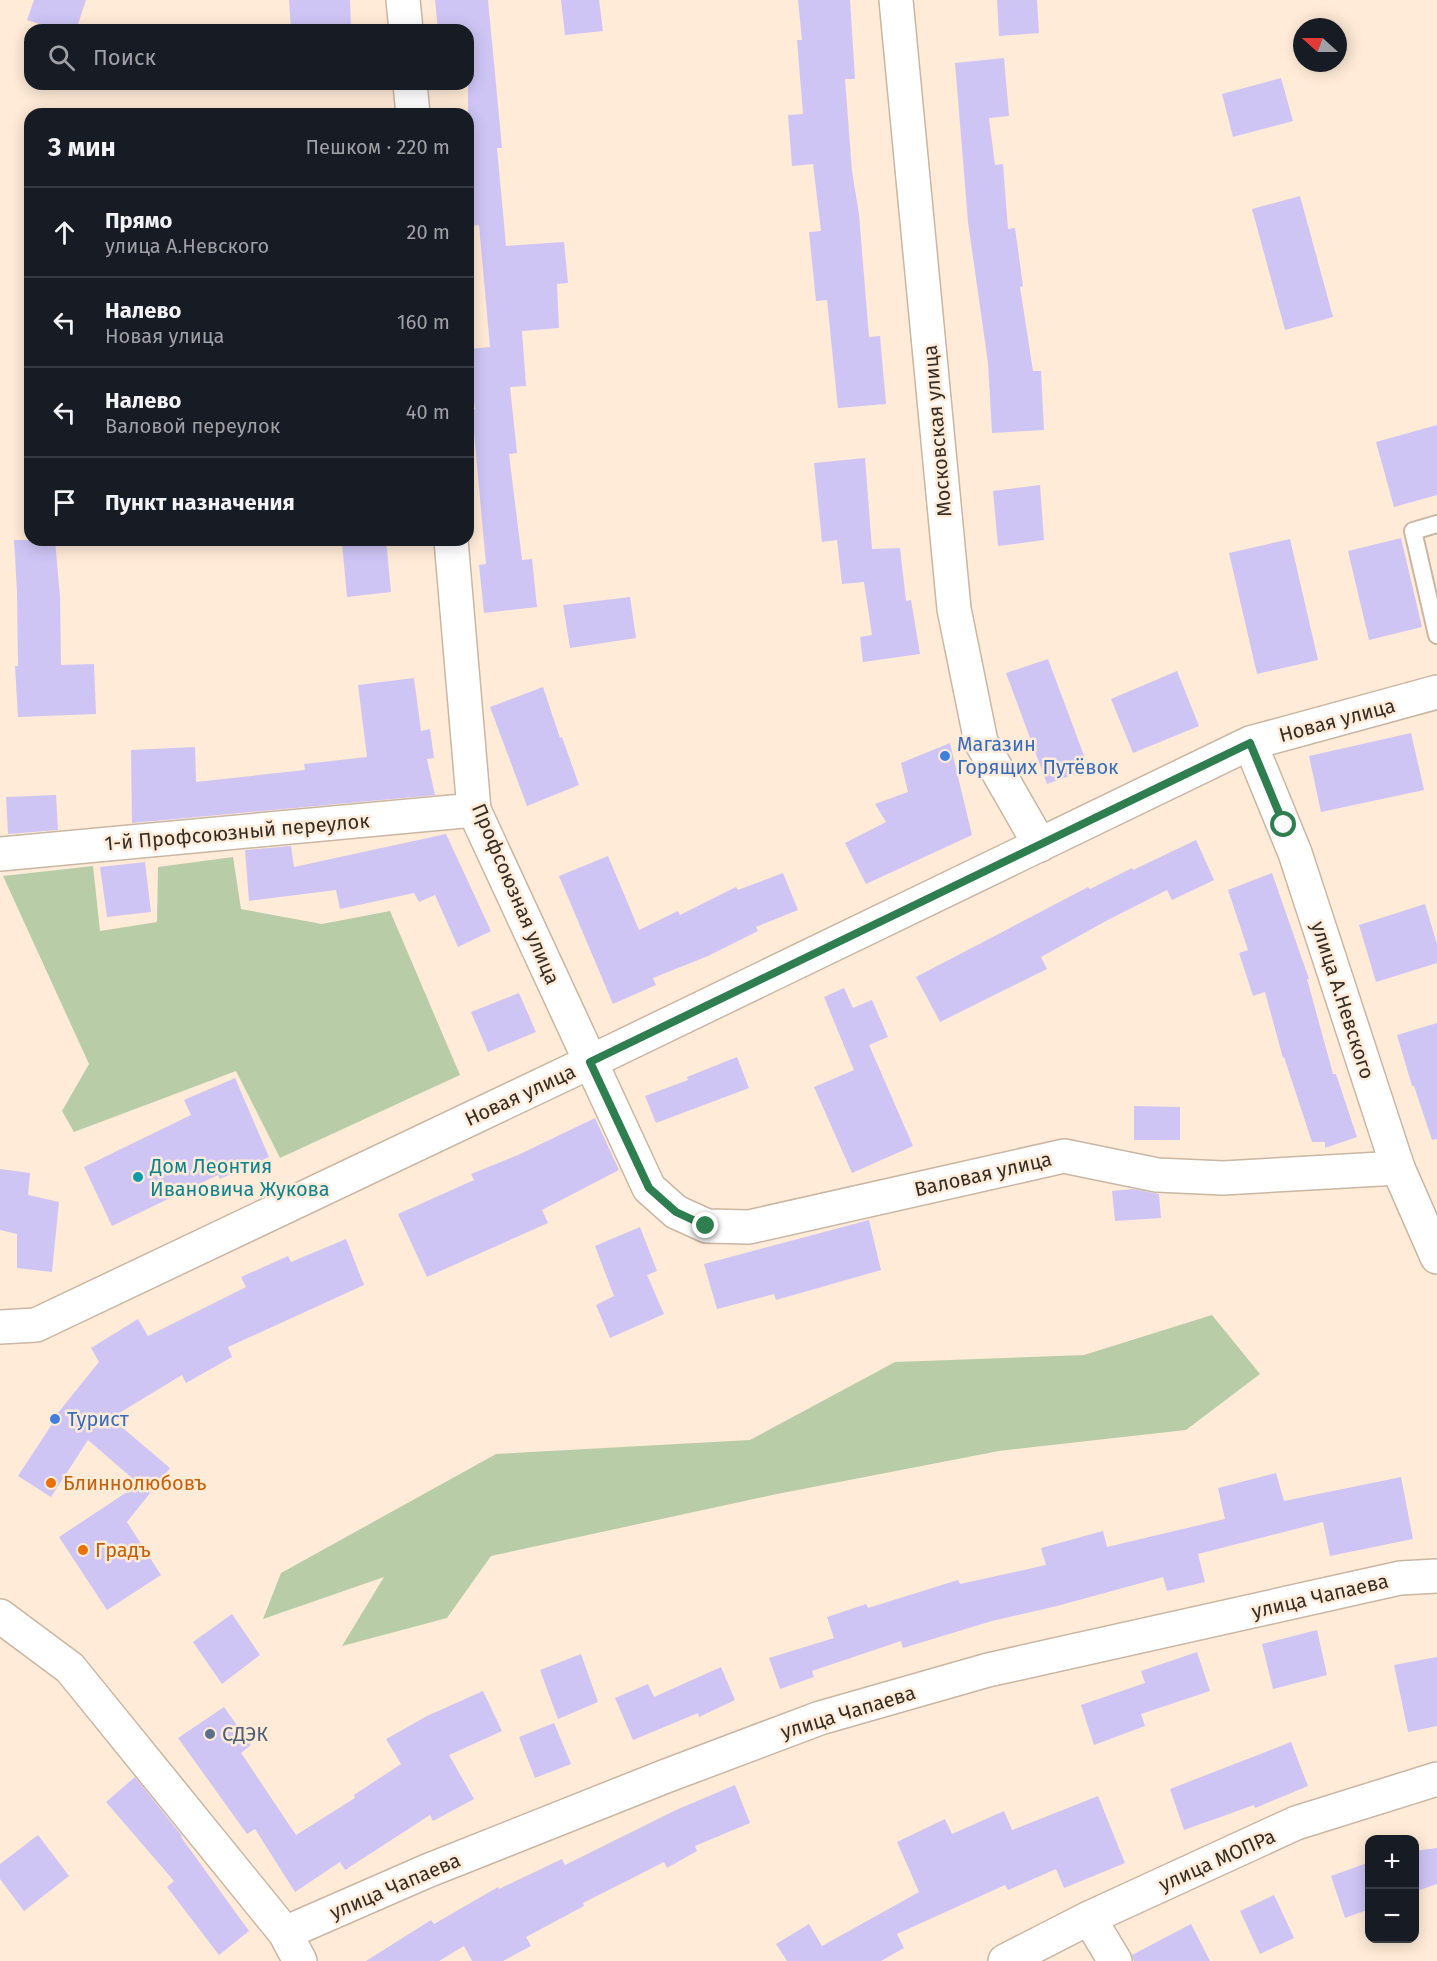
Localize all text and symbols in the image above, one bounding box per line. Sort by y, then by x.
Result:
north arrow [1293,18,1347,72]
search box [24,24,474,90]
icon: search [45,41,78,74]
text: Поиск [93,44,156,71]
text: 3 мин [48,132,116,163]
text: Пешком · 220 m [306,135,450,159]
text: Прямо [105,207,172,234]
icon: ahead [48,216,81,249]
text: 20 m [407,220,450,244]
text: улица А.Невского [105,234,269,258]
text: Налево [105,297,181,324]
icon: left [48,306,81,339]
text: 160 m [397,310,450,334]
text: Новая улица [105,324,224,348]
street label: Московская улица [918,344,956,518]
text: Налево [105,387,181,414]
icon: left [48,396,81,429]
text: 40 m [406,400,450,424]
text: Валовой переулок [105,414,280,438]
icon: arrive [48,486,81,519]
text: Пункт назначения [105,489,295,516]
street label: Новая улица [1276,693,1398,747]
place label: Магазин Горящих Путёвок [957,732,1119,779]
marker: Магазин Горящих Путёвок [938,749,952,763]
street label: Профсоюзная улица [467,800,565,988]
street label: 1-й Профсоюзный переулок [104,808,371,856]
route start [1270,811,1296,837]
street label: улица А.Невского [1306,918,1380,1082]
street label: Новая улица [461,1059,579,1131]
street label: Валовая улица [912,1147,1054,1201]
place label: Дом Леонтия Ивановича Жукова [149,1154,330,1201]
marker: Дом Леонтия Ивановича Жукова [131,1170,145,1184]
route end [692,1212,718,1238]
place label: Турист [67,1407,130,1431]
marker: Турист [48,1412,62,1426]
place label: Блиннолюбовъ [63,1471,207,1495]
marker: Блиннолюбовъ [44,1476,58,1490]
place label: Градъ [95,1538,151,1562]
marker: Градъ [76,1543,90,1557]
street label: улица Чапаева [1249,1569,1391,1623]
street label: улица Чапаева [778,1680,918,1744]
place label: СДЭК [222,1722,268,1746]
marker: СДЭК [203,1727,217,1741]
street label: улица МОПРа [1155,1824,1279,1896]
map controls [1365,1835,1419,1943]
button: + [1365,1835,1419,1889]
street label: улица Чапаева [326,1848,464,1924]
button: − [1365,1889,1419,1943]

